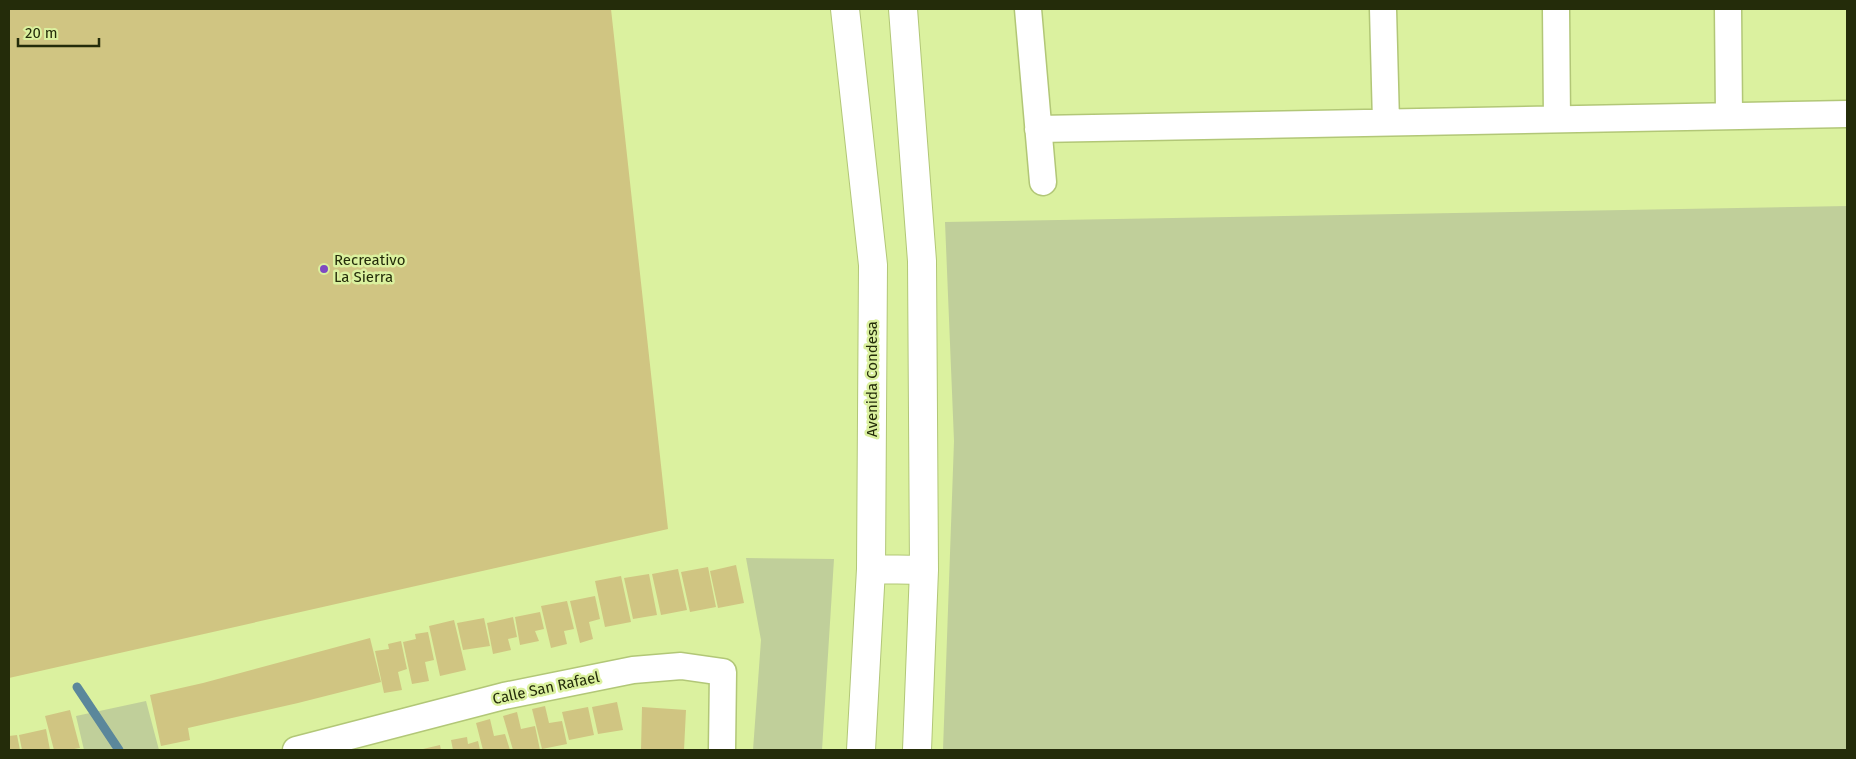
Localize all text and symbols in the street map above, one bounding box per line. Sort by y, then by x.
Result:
scale bar [18,15,99,47]
text: 20 m [25,24,58,42]
place label: Recreativo La Sierra [334,251,405,286]
marker: Recreativo La Sierra [318,263,330,275]
street label: Avenida Condesa [863,321,881,437]
street label: Calle San Rafael [491,668,602,708]

